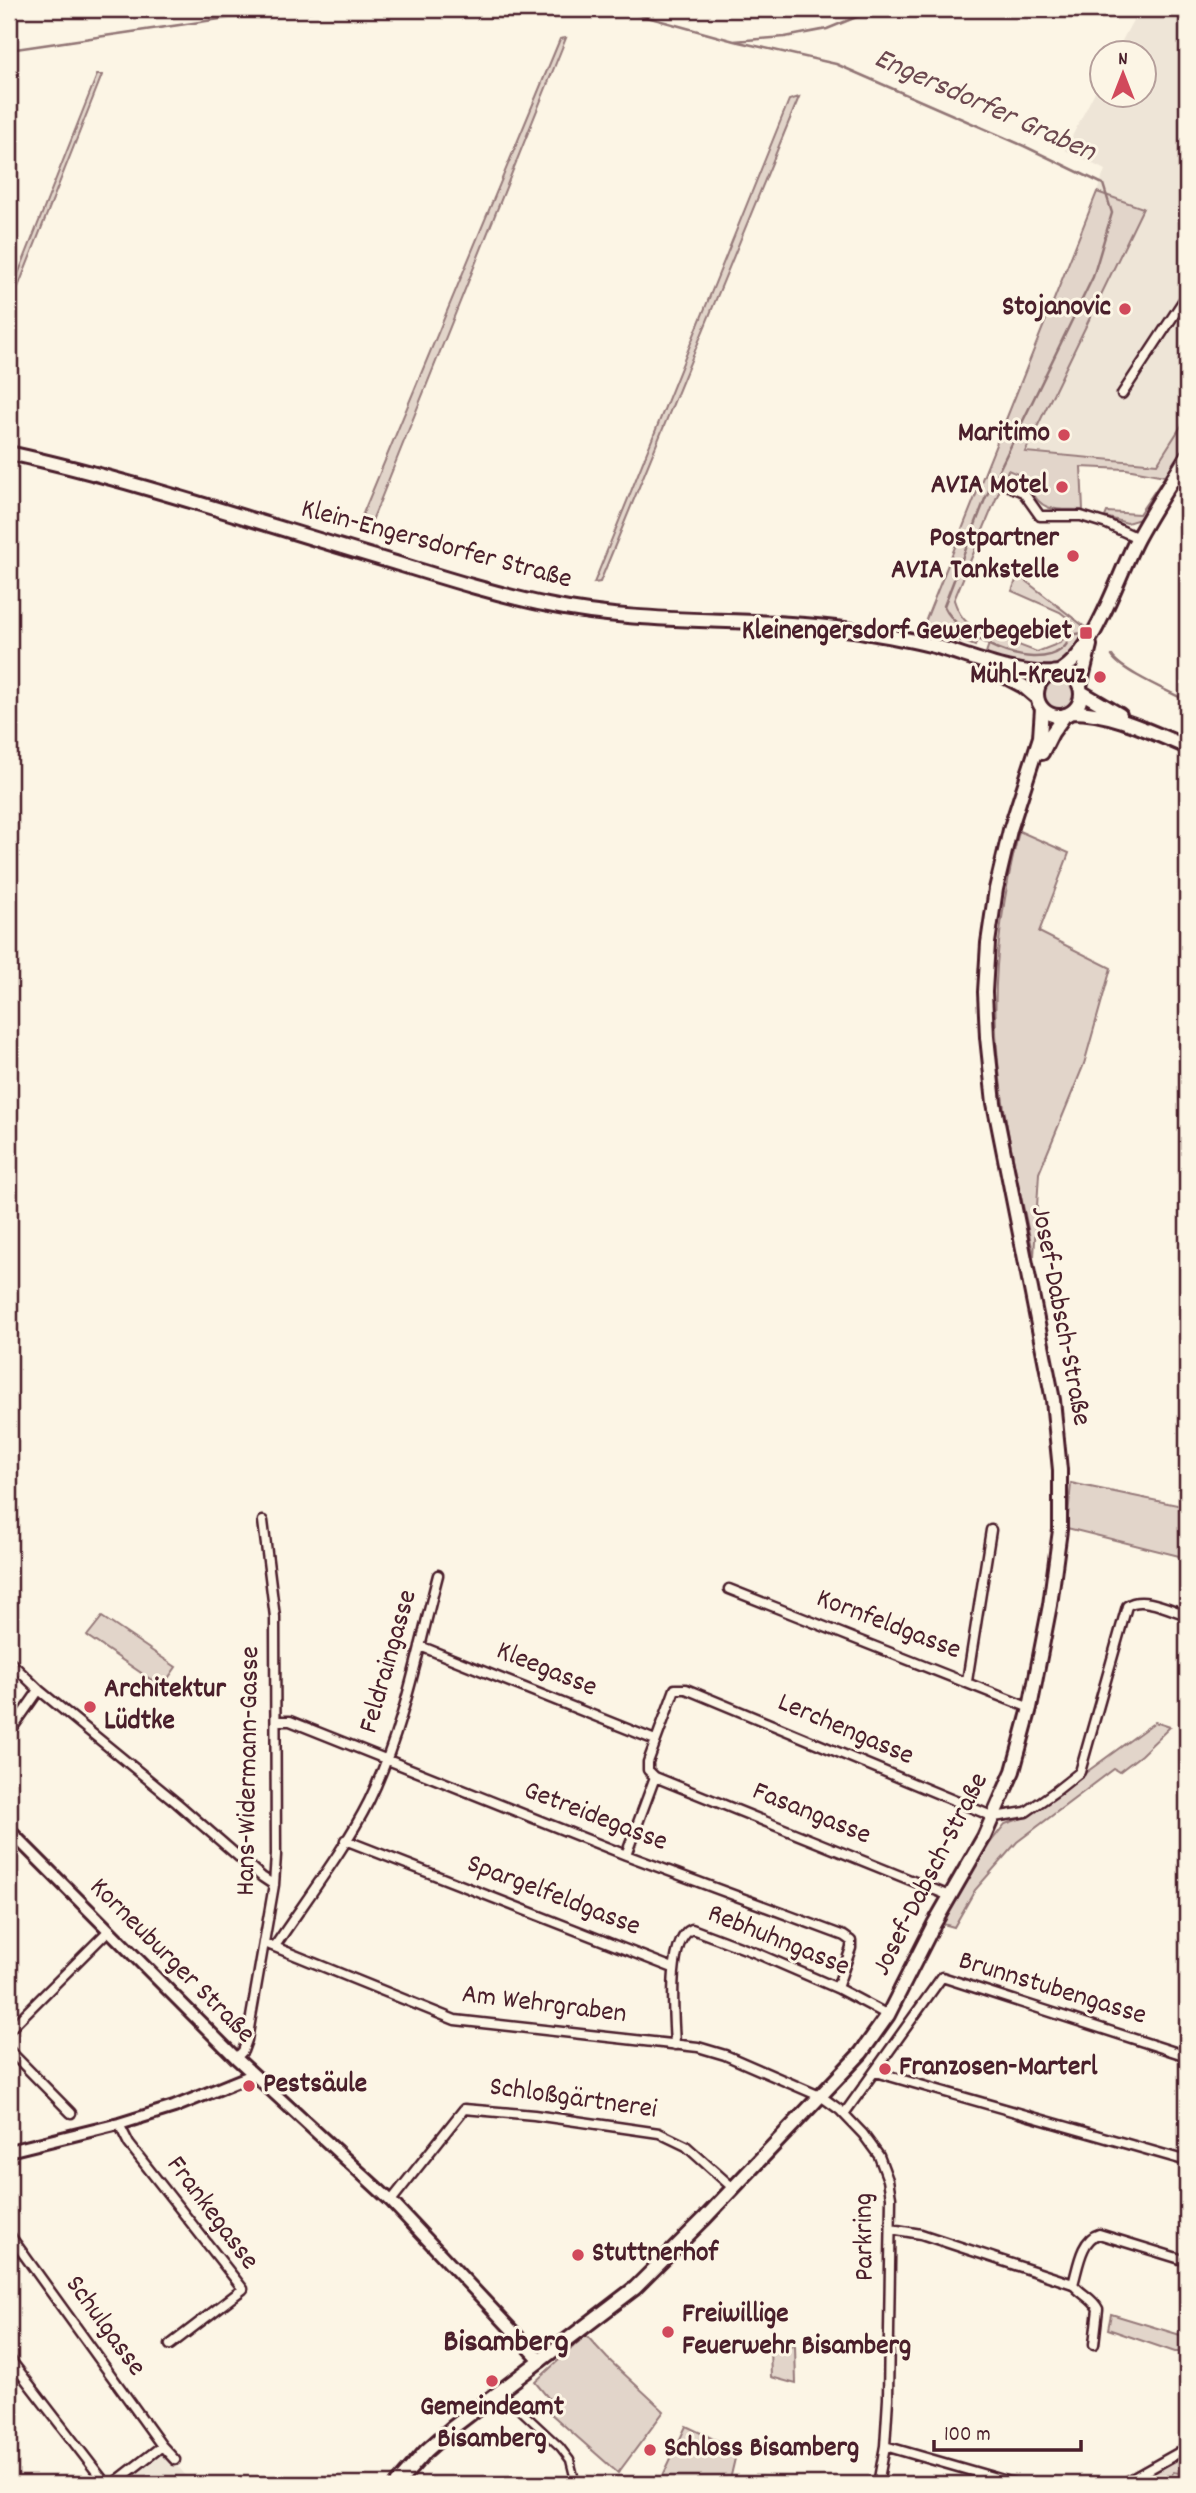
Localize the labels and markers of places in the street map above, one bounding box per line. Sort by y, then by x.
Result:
place label: Stojanovic [1002,289,1111,329]
marker: Stojanovic [1117,301,1133,317]
place label: Maritimo [958,415,1050,455]
marker: Maritimo [1056,427,1072,443]
place label: AVIA Motel [931,467,1048,507]
marker: AVIA Motel [1054,479,1070,495]
place label: Postpartner AVIA Tankstelle [891,520,1060,592]
marker: Postpartner AVIA Tankstelle [1065,548,1081,564]
place label: Kleinengersdorf Gewerbegebiet [742,613,1073,653]
marker: Kleinengersdorf Gewerbegebiet [1078,625,1094,641]
place label: Mühl-Kreuz [970,657,1086,697]
marker: Mühl-Kreuz [1092,669,1108,685]
place label: Architektur Lüdtke [104,1671,226,1743]
marker: Architektur Lüdtke [82,1699,98,1715]
place label: Franzosen-Marterl [899,2049,1098,2089]
marker: Franzosen-Marterl [877,2061,893,2077]
place label: Pestsäule [263,2066,367,2106]
marker: Pestsäule [241,2078,257,2094]
place label: Stuttnerhof [592,2235,719,2275]
marker: Stuttnerhof [570,2247,586,2263]
place label: Freiwillige Feuerwehr Bisamberg [682,2296,911,2368]
marker: Freiwillige Feuerwehr Bisamberg [660,2324,676,2340]
marker: Gemeindeamt Bisamberg [484,2373,500,2389]
place label: Gemeindeamt Bisamberg [420,2389,565,2461]
place label: Schloss Bisamberg [664,2430,859,2470]
marker: Schloss Bisamberg [642,2442,658,2458]

